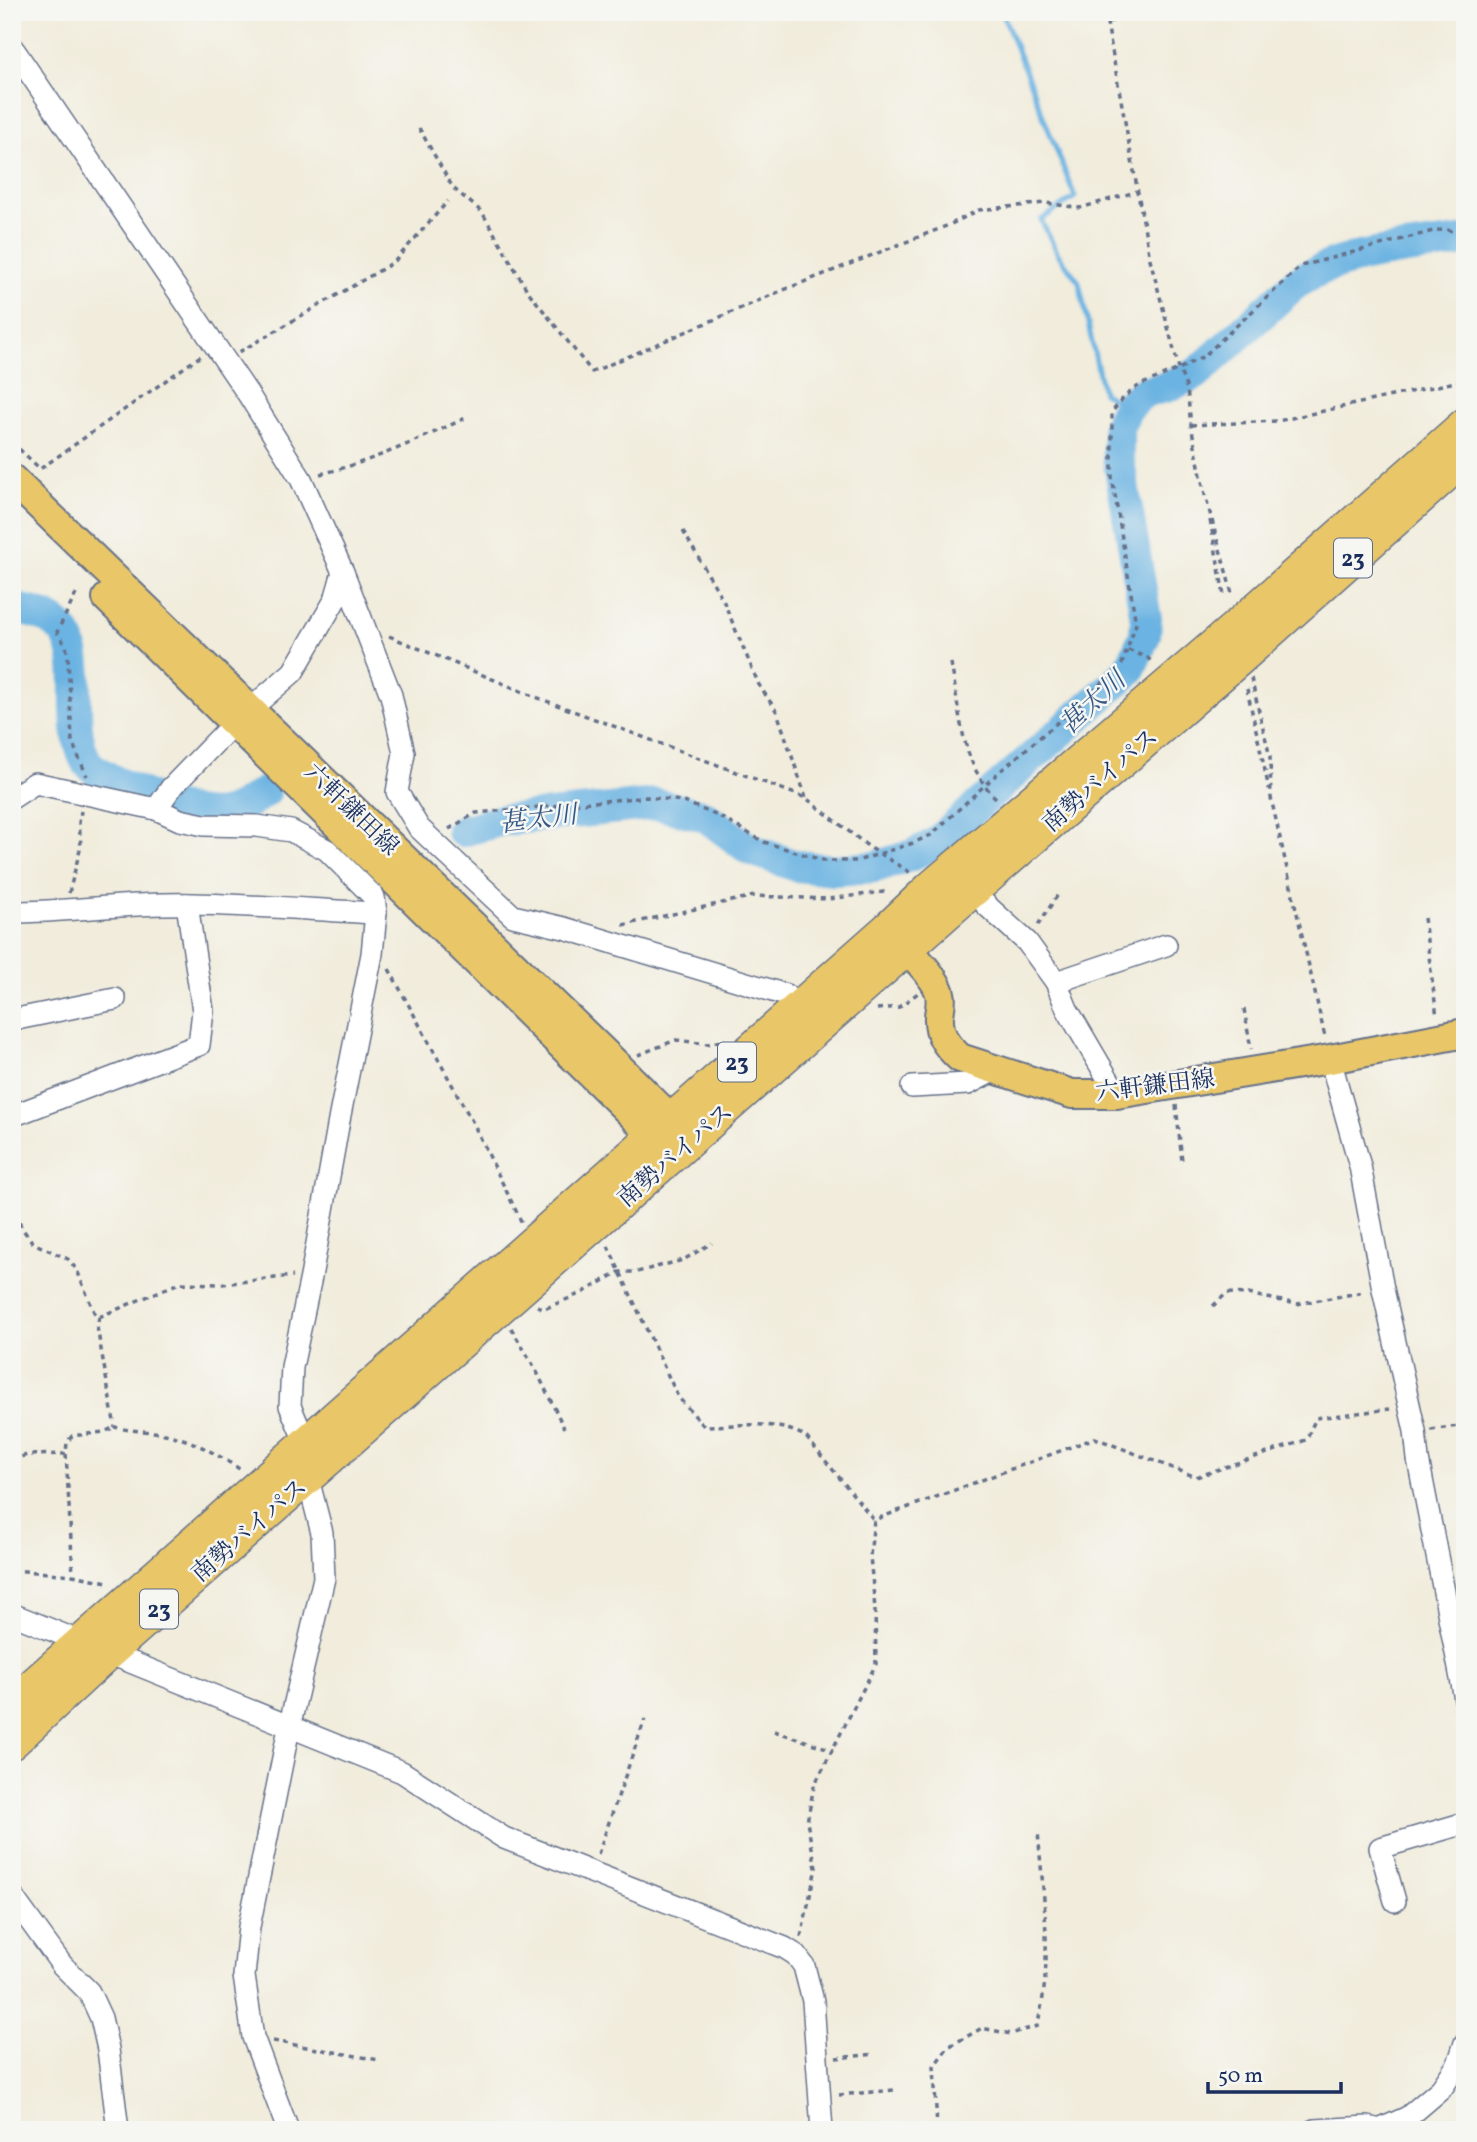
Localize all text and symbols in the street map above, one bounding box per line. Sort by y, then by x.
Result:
road number: 23 [1334,538,1372,578]
water label: 甚太川 [1053,662,1136,743]
street label: 南勢バイパス [1036,722,1167,841]
street label: 六軒鎌田線 [296,757,406,864]
water label: 甚太川 [497,797,582,843]
road number: 23 [718,1042,756,1082]
street label: 六軒鎌田線 [1094,1063,1217,1111]
street label: 南勢バイパス [611,1097,742,1216]
street label: 南勢バイパス [185,1472,316,1591]
road number: 23 [140,1590,178,1628]
scale bar [1208,2051,1340,2095]
text: 50 m [1218,2062,1263,2091]

